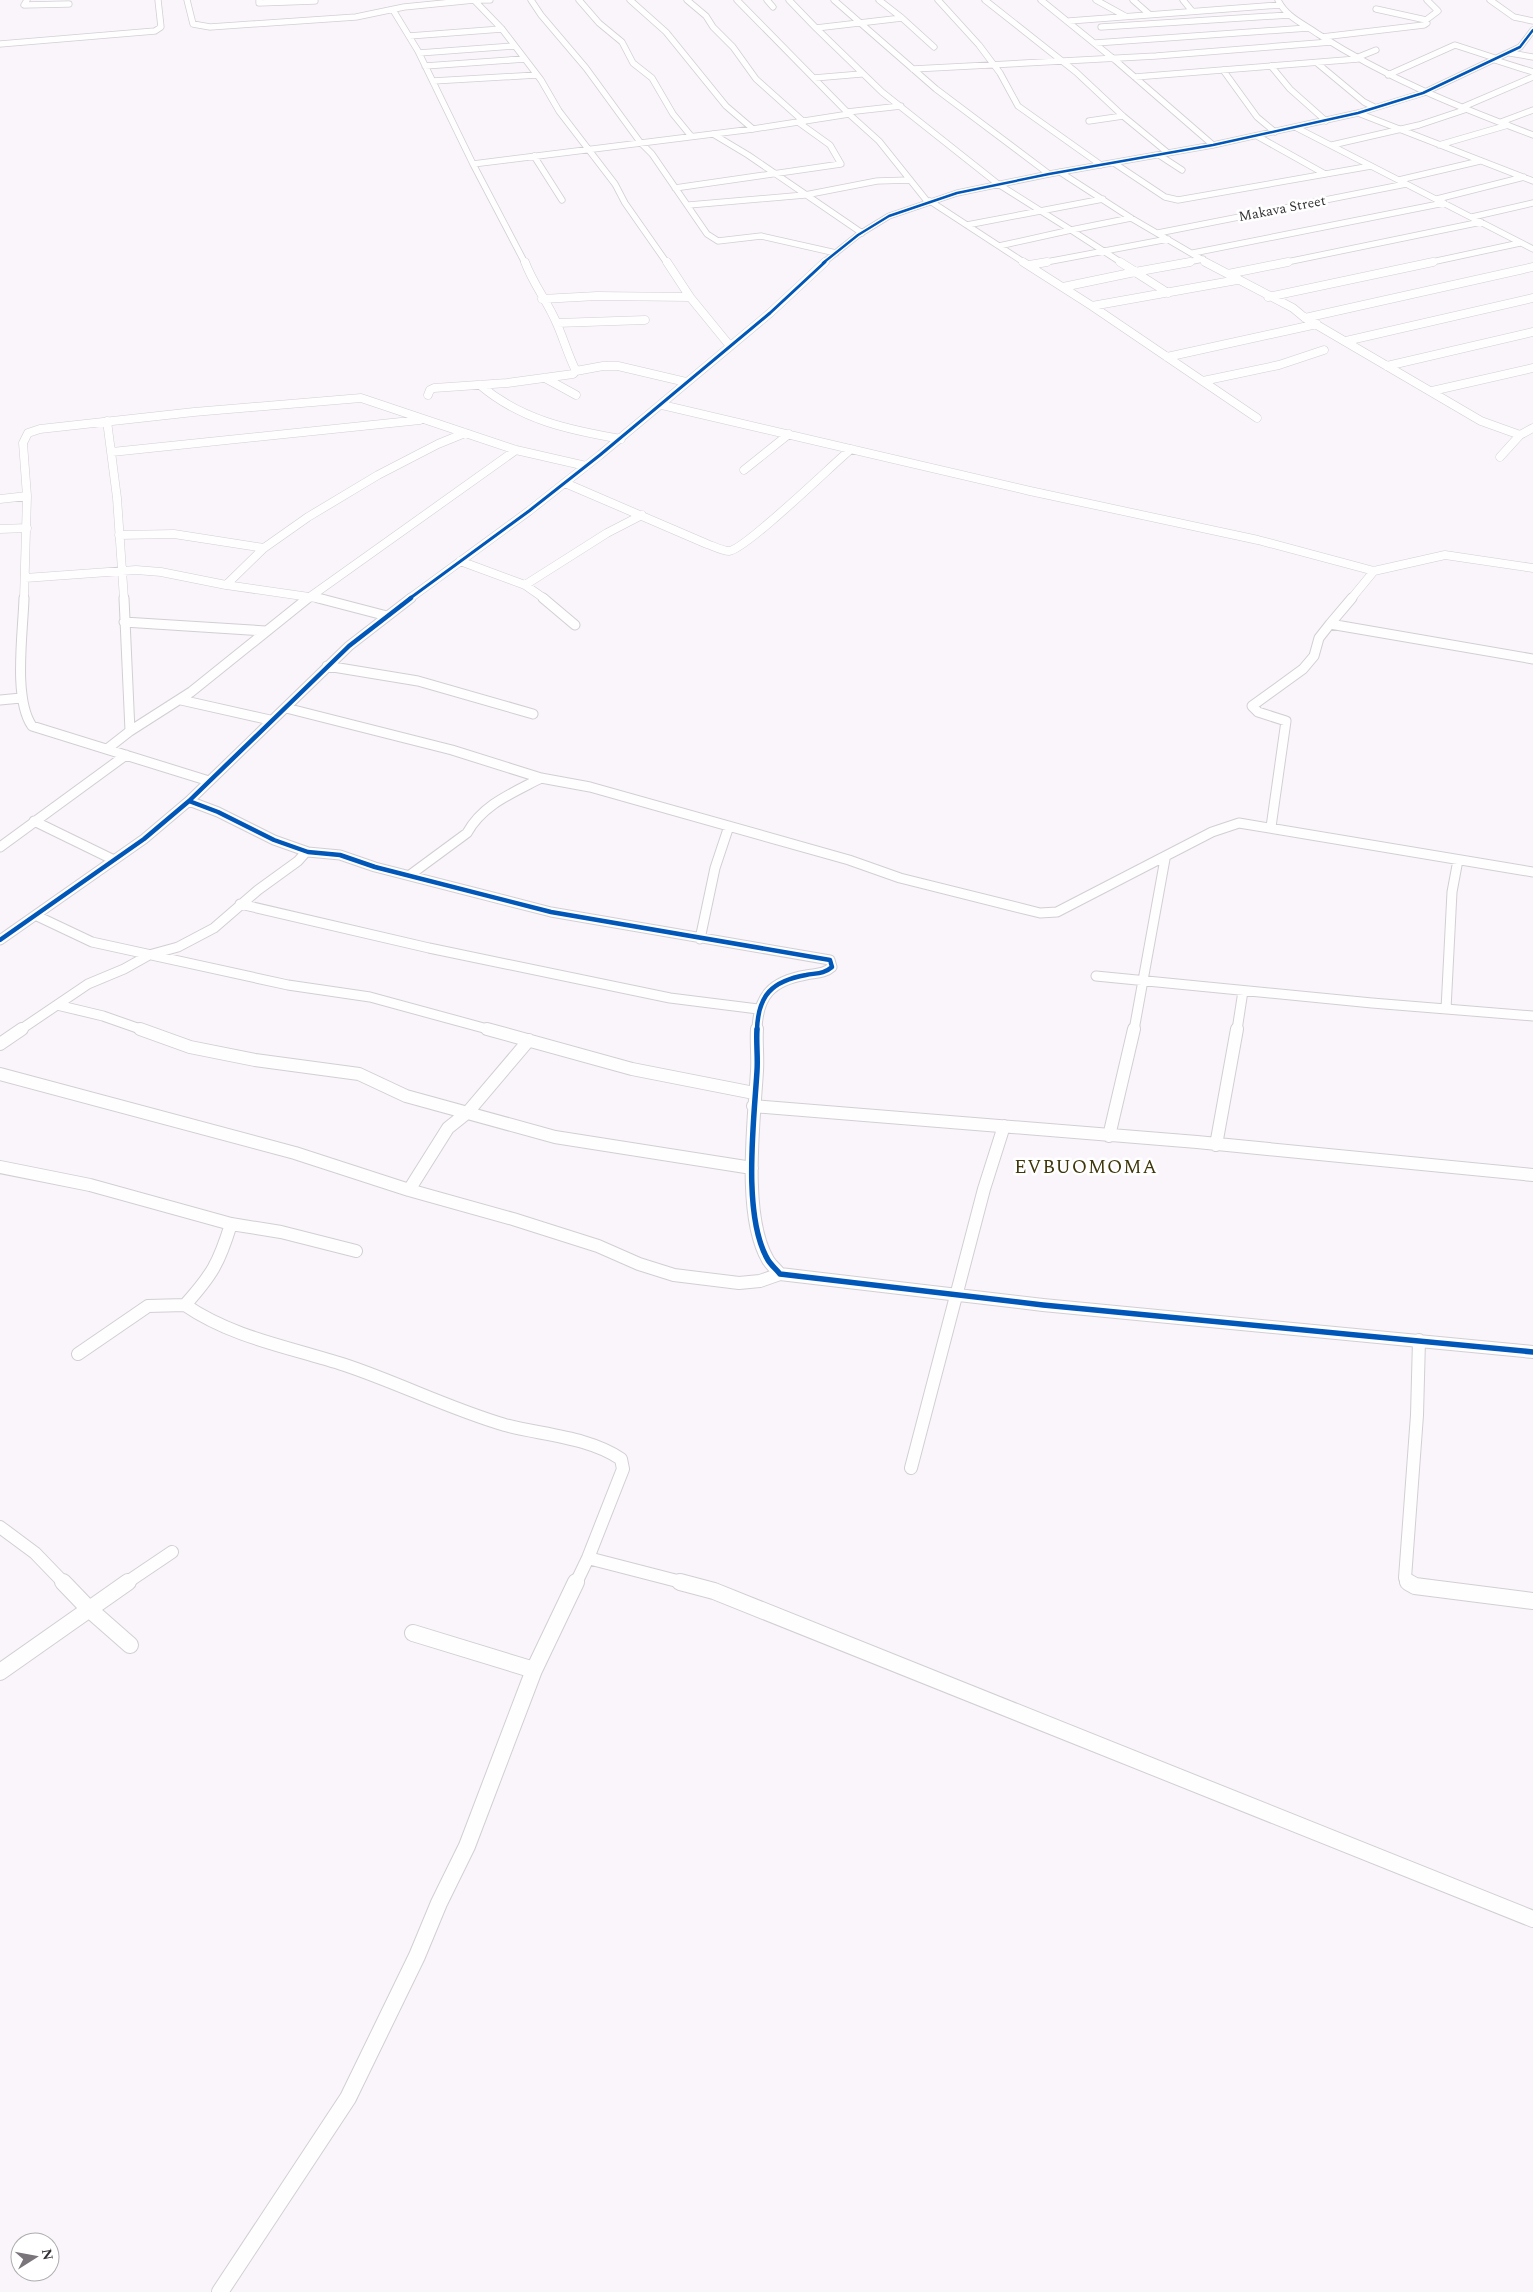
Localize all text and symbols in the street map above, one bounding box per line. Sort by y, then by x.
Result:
street label: Makava Street [1237,190,1328,227]
district label: EVBUOMOMA [1014,1153,1158,1182]
north arrow [10,2232,60,2282]
text: N [36,2247,59,2262]

